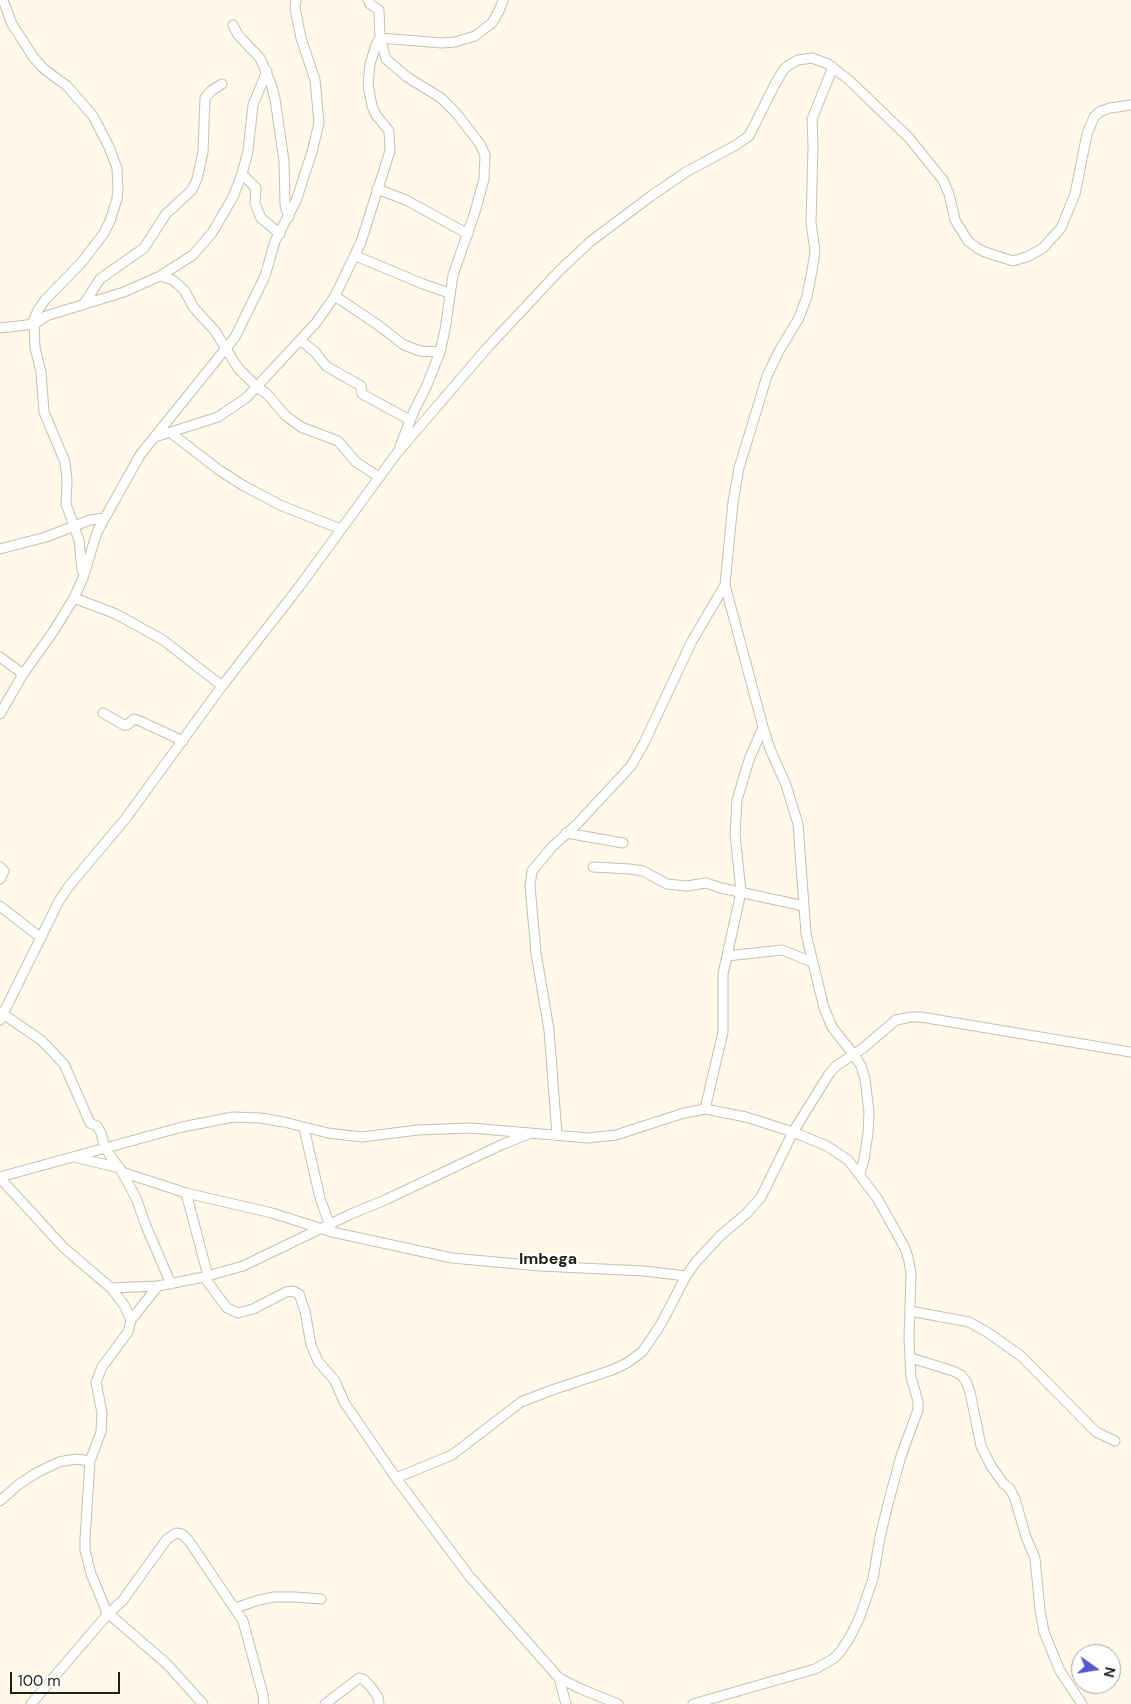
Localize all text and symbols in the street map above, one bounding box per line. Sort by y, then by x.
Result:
district label: Imbega [519,1250,577,1270]
north arrow [1071,1644,1121,1694]
scale bar [12,1662,122,1694]
text: N [1100,1665,1120,1679]
text: 100 m [18,1671,61,1691]

